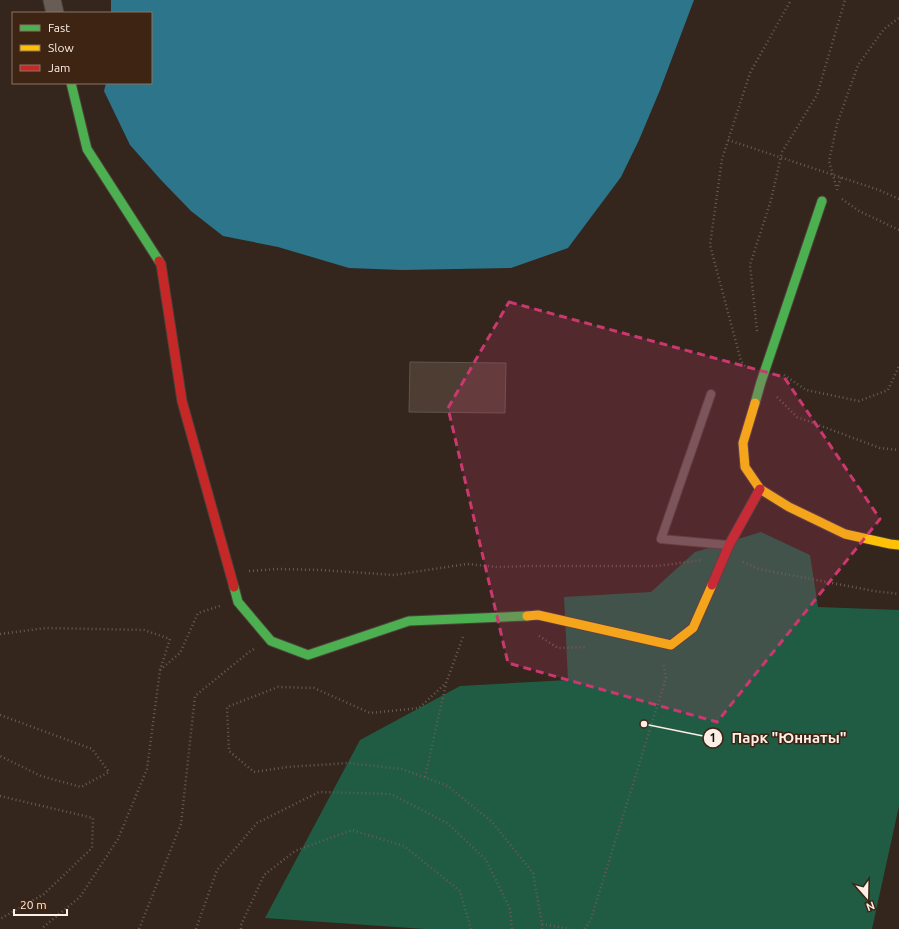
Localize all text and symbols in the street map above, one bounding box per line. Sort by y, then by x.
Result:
legend [12,12,152,84]
text: Fast [48,21,70,34]
text: Slow [48,41,74,54]
text: Jam [48,61,70,74]
callout: Парк "Юннаты" [703,724,854,751]
text: Парк "Юннаты" [732,729,846,746]
text: 1 [710,731,716,744]
north arrow [847,877,887,917]
scale bar [14,891,67,917]
text: 20 m [20,898,47,911]
text: N [865,899,876,913]

